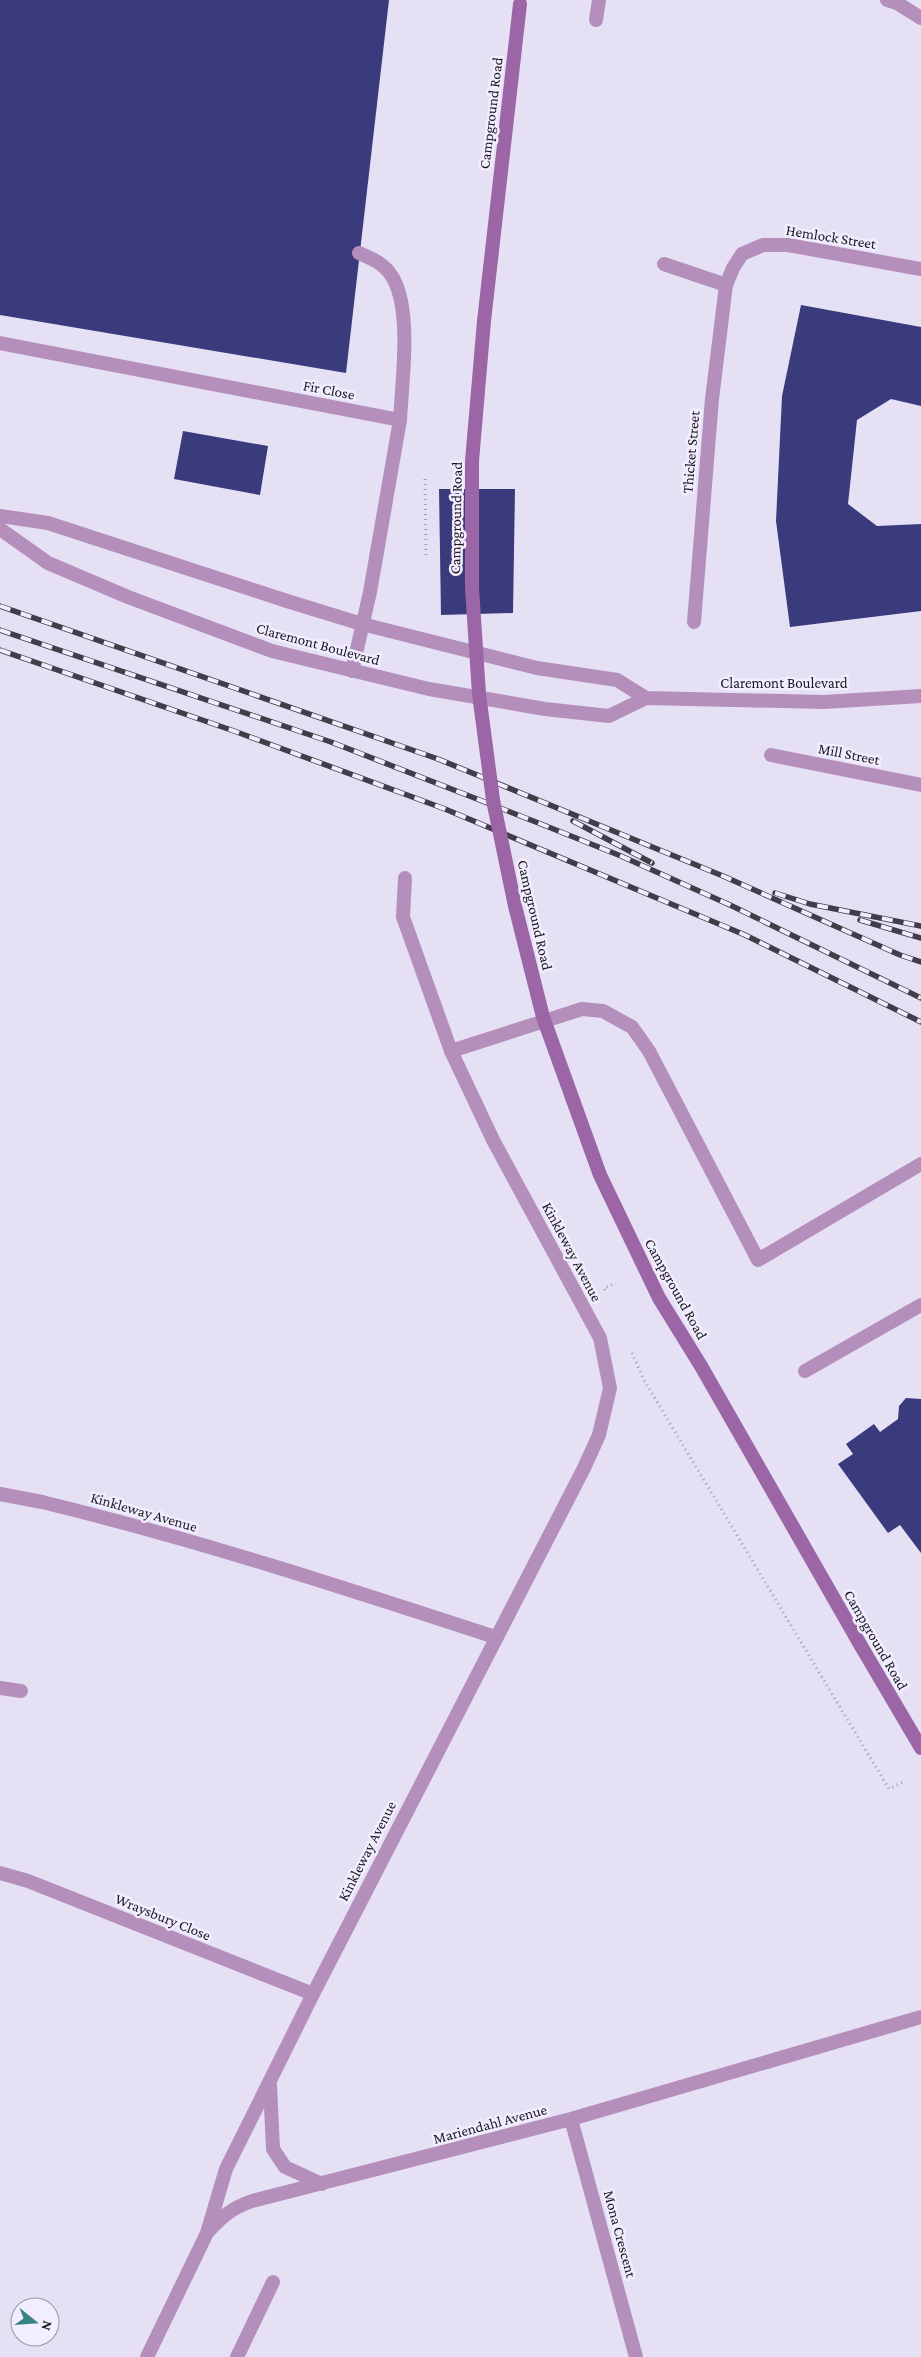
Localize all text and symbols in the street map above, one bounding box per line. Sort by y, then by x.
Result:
street label: Campground Road [476,56,507,170]
street label: Hemlock Street [785,222,878,252]
street label: Fir Close [302,377,356,403]
street label: Thicket Street [679,409,703,494]
street label: Campground Road [447,462,466,574]
street label: Claremont Boulevard [254,620,382,668]
street label: Claremont Boulevard [720,675,848,691]
street label: Mill Street [817,740,882,768]
street label: Campground Road [514,858,555,972]
street label: Kinkleway Avenue [538,1200,605,1305]
street label: Campground Road [641,1236,710,1343]
street label: Kinkleway Avenue [89,1489,199,1536]
street label: Campground Road [840,1587,911,1693]
street label: Kinkleway Avenue [335,1798,400,1904]
street label: Wraysbury Close [113,1891,213,1945]
street label: Mariendahl Avenue [431,2101,549,2147]
street label: Mona Crescent [601,2189,640,2280]
north arrow [10,2297,60,2347]
text: N [38,2319,56,2333]

